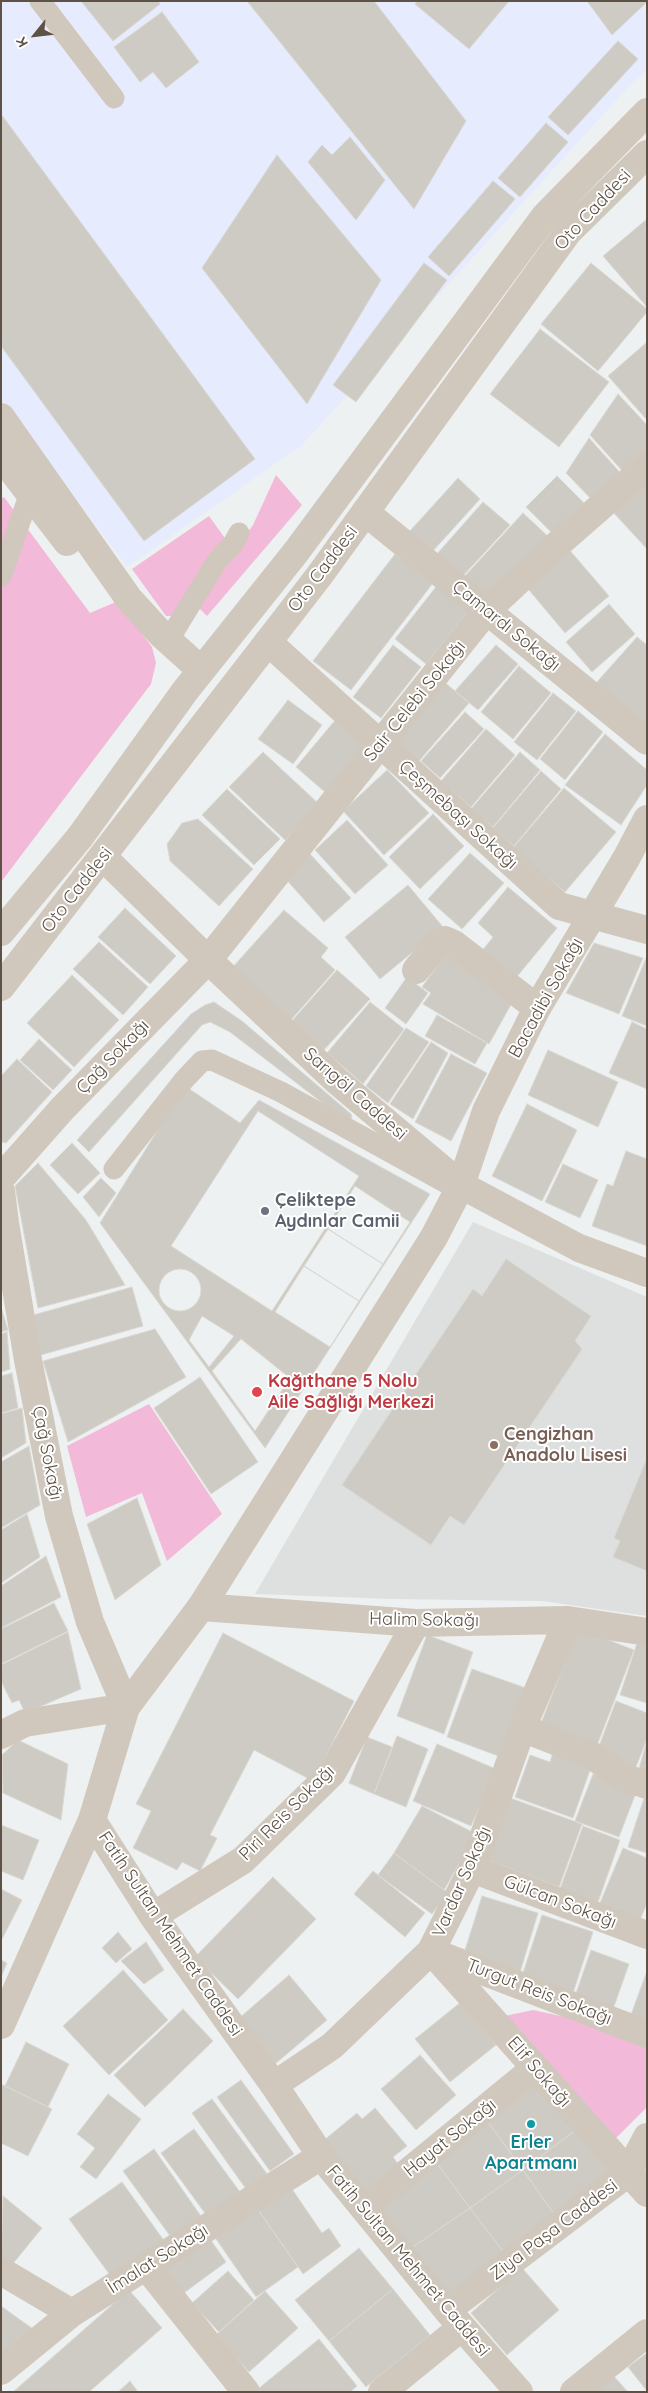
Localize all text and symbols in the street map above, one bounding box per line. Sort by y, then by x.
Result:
north arrow [10,10,60,60]
text: K [12,34,32,51]
street label: Oto Caddesi [550,165,636,255]
street label: Oto Caddesi [284,522,362,616]
street label: Çamardı Sokağı [448,576,564,676]
street label: Sair Celebi Sokağı [360,636,470,766]
street label: Çeşmebaşı Sokağı [394,756,522,874]
street label: Oto Caddesi [37,843,117,937]
street label: Bacadibi Sokağı [504,934,588,1062]
street label: Çağ Sokağı [72,1015,154,1099]
street label: Sarıgöl Caddesi [299,1043,411,1145]
place label: Çeliktepe Aydınlar Camii [275,1190,400,1232]
marker: Çeliktepe Aydınlar Camii [259,1205,271,1217]
place label: Kağıthane 5 Nolu Aile Sağlığı Merkezi [268,1371,434,1414]
marker: Kağıthane 5 Nolu Aile Sağlığı Merkezi [250,1385,264,1399]
street label: Çağ Sokağı [27,1404,67,1502]
place label: Cengizhan Anadolu Lisesi [504,1424,627,1466]
marker: Cengizhan Anadolu Lisesi [488,1439,500,1451]
street label: Halim Sokağı [369,1608,479,1632]
street label: Piri Reis Sokağı [235,1761,339,1865]
street label: Vardar Sokağı [428,1823,496,1941]
street label: Fatih Sultan Mehmet Caddesi [93,1827,247,2041]
street label: Gülcan Sokağı [501,1871,619,1933]
street label: Turgut Reis Sokağı [463,1954,615,2030]
street label: Elif Sokağı [503,2032,575,2112]
street label: Hayat Sokağı [399,2094,501,2182]
marker: Erler Apartmanı [525,2118,537,2130]
place label: Erler Apartmanı [485,2132,577,2174]
street label: Fatih Sultan Mehmet Caddesi [322,2161,494,2361]
street label: Ziya Paşa Caddesi [486,2175,622,2285]
street label: İmalat Sokağı [104,2220,212,2298]

